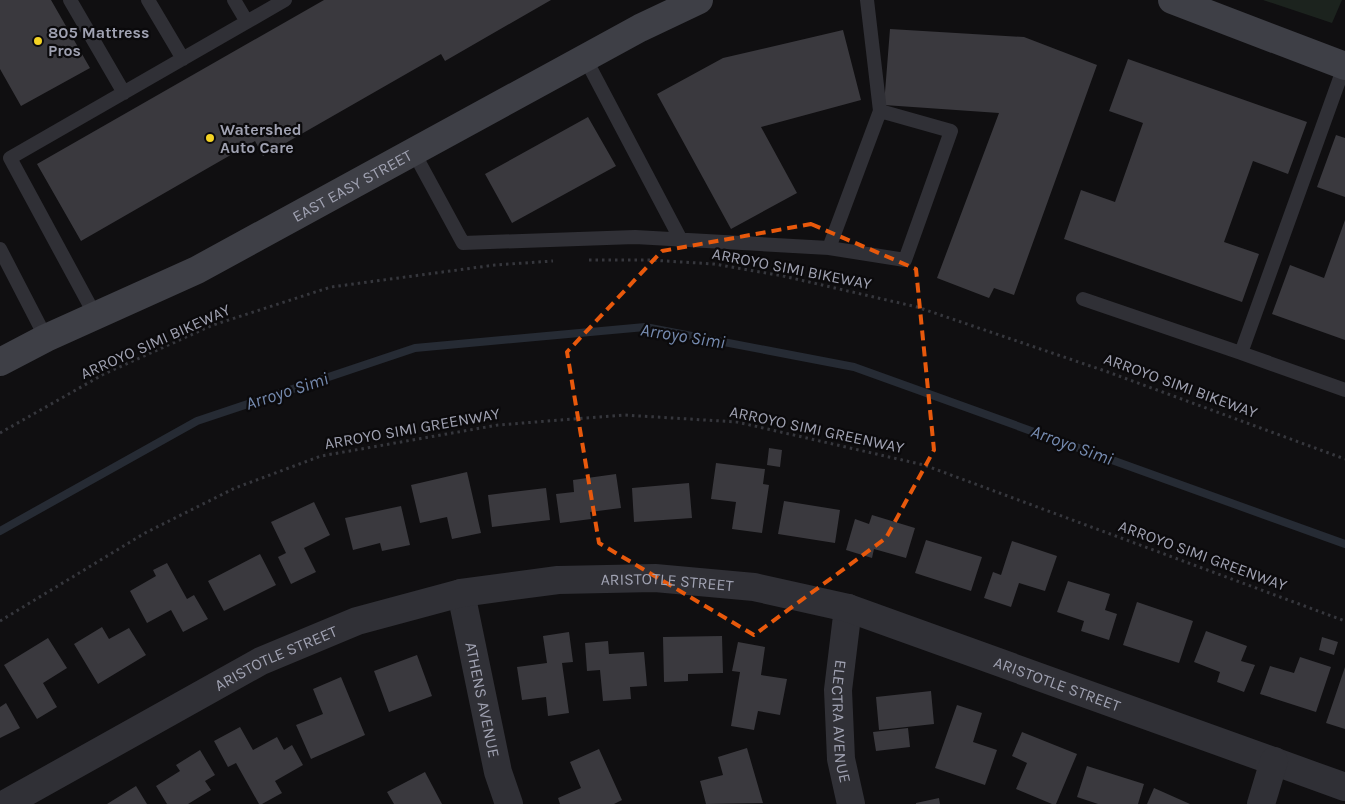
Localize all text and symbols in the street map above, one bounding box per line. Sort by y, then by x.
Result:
place label: 805 Mattress Pros [48,23,149,60]
marker: 805 Mattress Pros [32,35,44,47]
place label: Watershed Auto Care [220,120,302,157]
marker: Watershed Auto Care [204,132,216,144]
street label: EAST EASY STREET [289,146,415,226]
street label: ARROYO SIMI BIKEWAY [711,244,873,293]
street label: ARROYO SIMI BIKEWAY [77,300,233,383]
water label: Arroyo Simi [639,318,727,354]
street label: ARROYO SIMI BIKEWAY [1101,349,1260,422]
water label: Arroyo Simi [243,367,331,415]
street label: ARROYO SIMI GREENWAY [728,402,906,457]
street label: ARROYO SIMI GREENWAY [323,404,502,453]
water label: Arroyo Simi [1028,420,1116,470]
street label: ARROYO SIMI GREENWAY [1116,516,1290,595]
street label: ARISTOTLE STREET [600,569,734,595]
street label: ARISTOTLE STREET [211,621,340,695]
street label: ATHENS AVENUE [461,640,504,759]
street label: ARISTOTLE STREET [991,652,1123,715]
street label: ELECTRA AVENUE [828,659,855,785]

